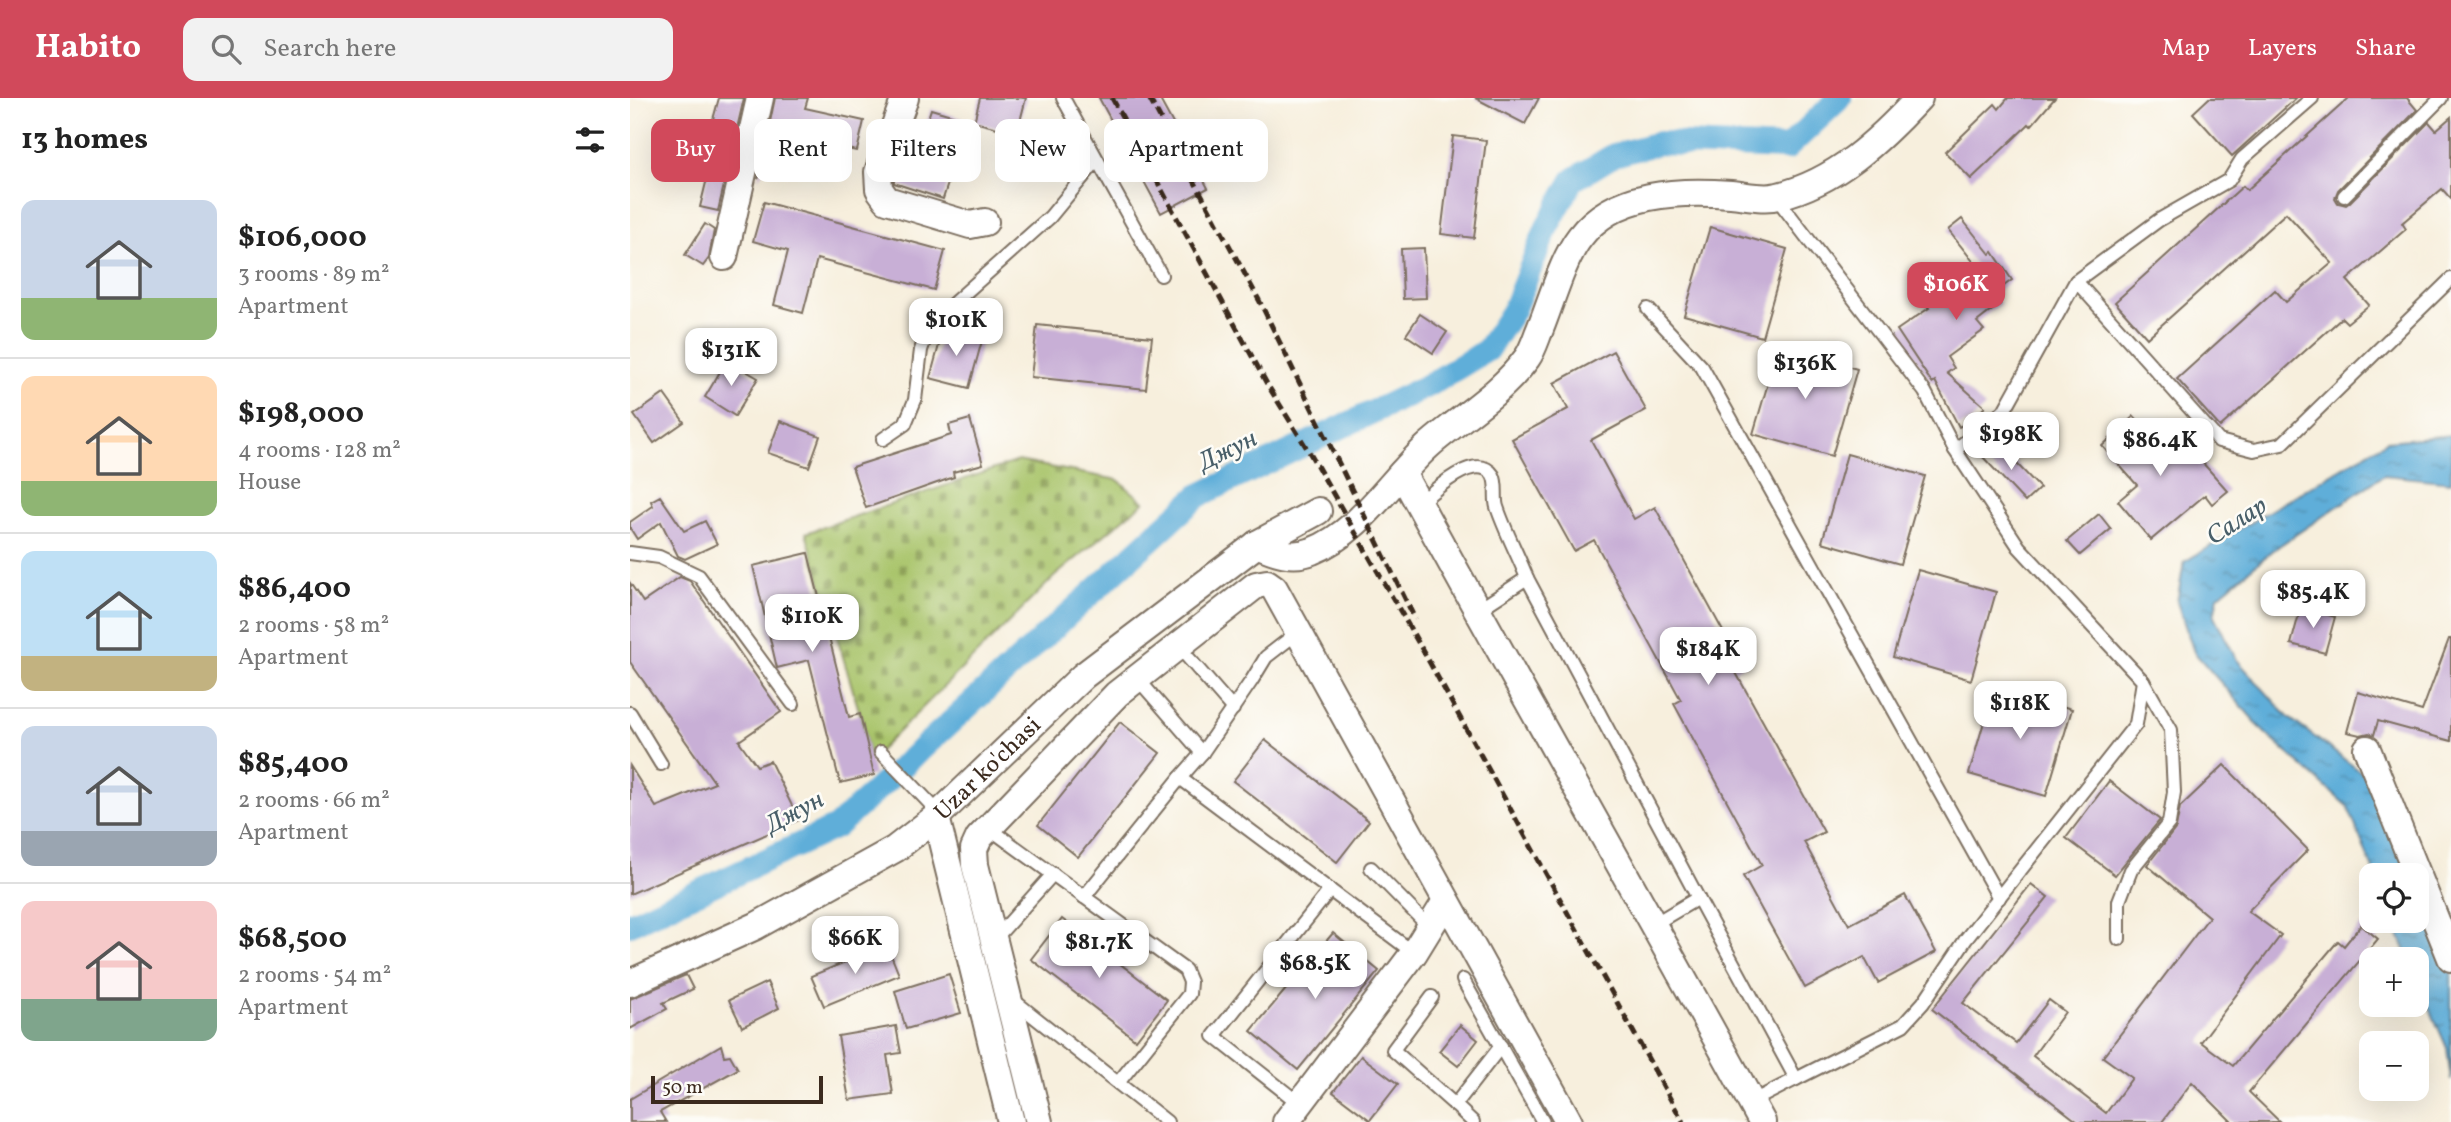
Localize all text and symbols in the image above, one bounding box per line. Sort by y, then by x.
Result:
search box [183,18,673,81]
text: Habito [35,26,141,72]
icon: search [207,30,245,68]
text: Search here [263,31,396,67]
text: Map [2162,32,2210,66]
text: Layers [2248,32,2317,66]
text: Share [2355,32,2416,66]
text: 13 homes [21,119,148,161]
chip: Buy [651,119,740,182]
chip: Rent [754,119,852,182]
chip: Filters [866,119,981,182]
chip: New [995,119,1090,182]
chip: Apartment [1104,119,1268,182]
icon: filters [571,121,609,159]
text: $106,000 [238,217,367,259]
icon: home [77,228,161,312]
text: 3 rooms · 89 m² [238,259,390,291]
pin: $106K [1907,262,2005,322]
text: $106K [1923,269,1989,301]
text: Apartment [238,291,349,323]
pin: $101K [907,299,1005,358]
text: $101K [925,305,987,337]
pin: $131K [682,328,780,388]
text: $131K [701,335,761,367]
pin: $136K [1756,342,1854,401]
text: $136K [1773,348,1837,380]
text: $198,000 [238,393,364,435]
icon: home [77,404,161,488]
pin: $198K [1962,412,2060,472]
pin: $86.4K [2103,418,2217,478]
text: $198K [1979,419,2043,451]
water label: Джун [1190,421,1264,481]
text: $86.4K [2122,425,2198,457]
text: 4 rooms · 128 m² [238,435,401,467]
text: House [238,467,301,499]
water label: Салар [2200,489,2274,555]
text: $86,400 [238,568,351,610]
pin: $85.4K [2256,570,2370,630]
text: $85.4K [2276,577,2350,609]
icon: home [77,579,161,663]
pin: $110K [763,594,861,654]
text: $110K [781,601,843,633]
text: 2 rooms · 58 m² [238,610,389,642]
pin: $184K [1659,628,1757,687]
text: $184K [1676,634,1740,666]
text: Apartment [238,642,349,674]
pin: $118K [1971,682,2069,741]
text: $118K [1990,688,2050,720]
street label: Uzar ko'chasi [927,710,1050,829]
text: $85,400 [238,743,348,785]
icon: home [77,754,161,838]
water label: Джун [757,782,831,844]
text: 2 rooms · 66 m² [238,785,390,817]
text: Apartment [238,817,349,849]
map controls [2359,863,2429,1101]
button: locate [2359,863,2429,933]
pin: $66K [814,916,896,976]
text: $68,500 [238,918,347,960]
pin: $81.7K [1042,920,1156,980]
text: $66K [828,923,882,955]
text: $81.7K [1065,927,1133,959]
icon: home [77,929,161,1013]
pin: $68.5K [1258,942,1372,1001]
button: + [2359,947,2429,1017]
text: $68.5K [1279,948,1351,980]
text: 2 rooms · 54 m² [238,960,391,992]
text: Apartment [238,992,349,1024]
button: − [2359,1031,2429,1101]
scale bar [651,1073,822,1105]
text: 50 m [662,1075,703,1101]

